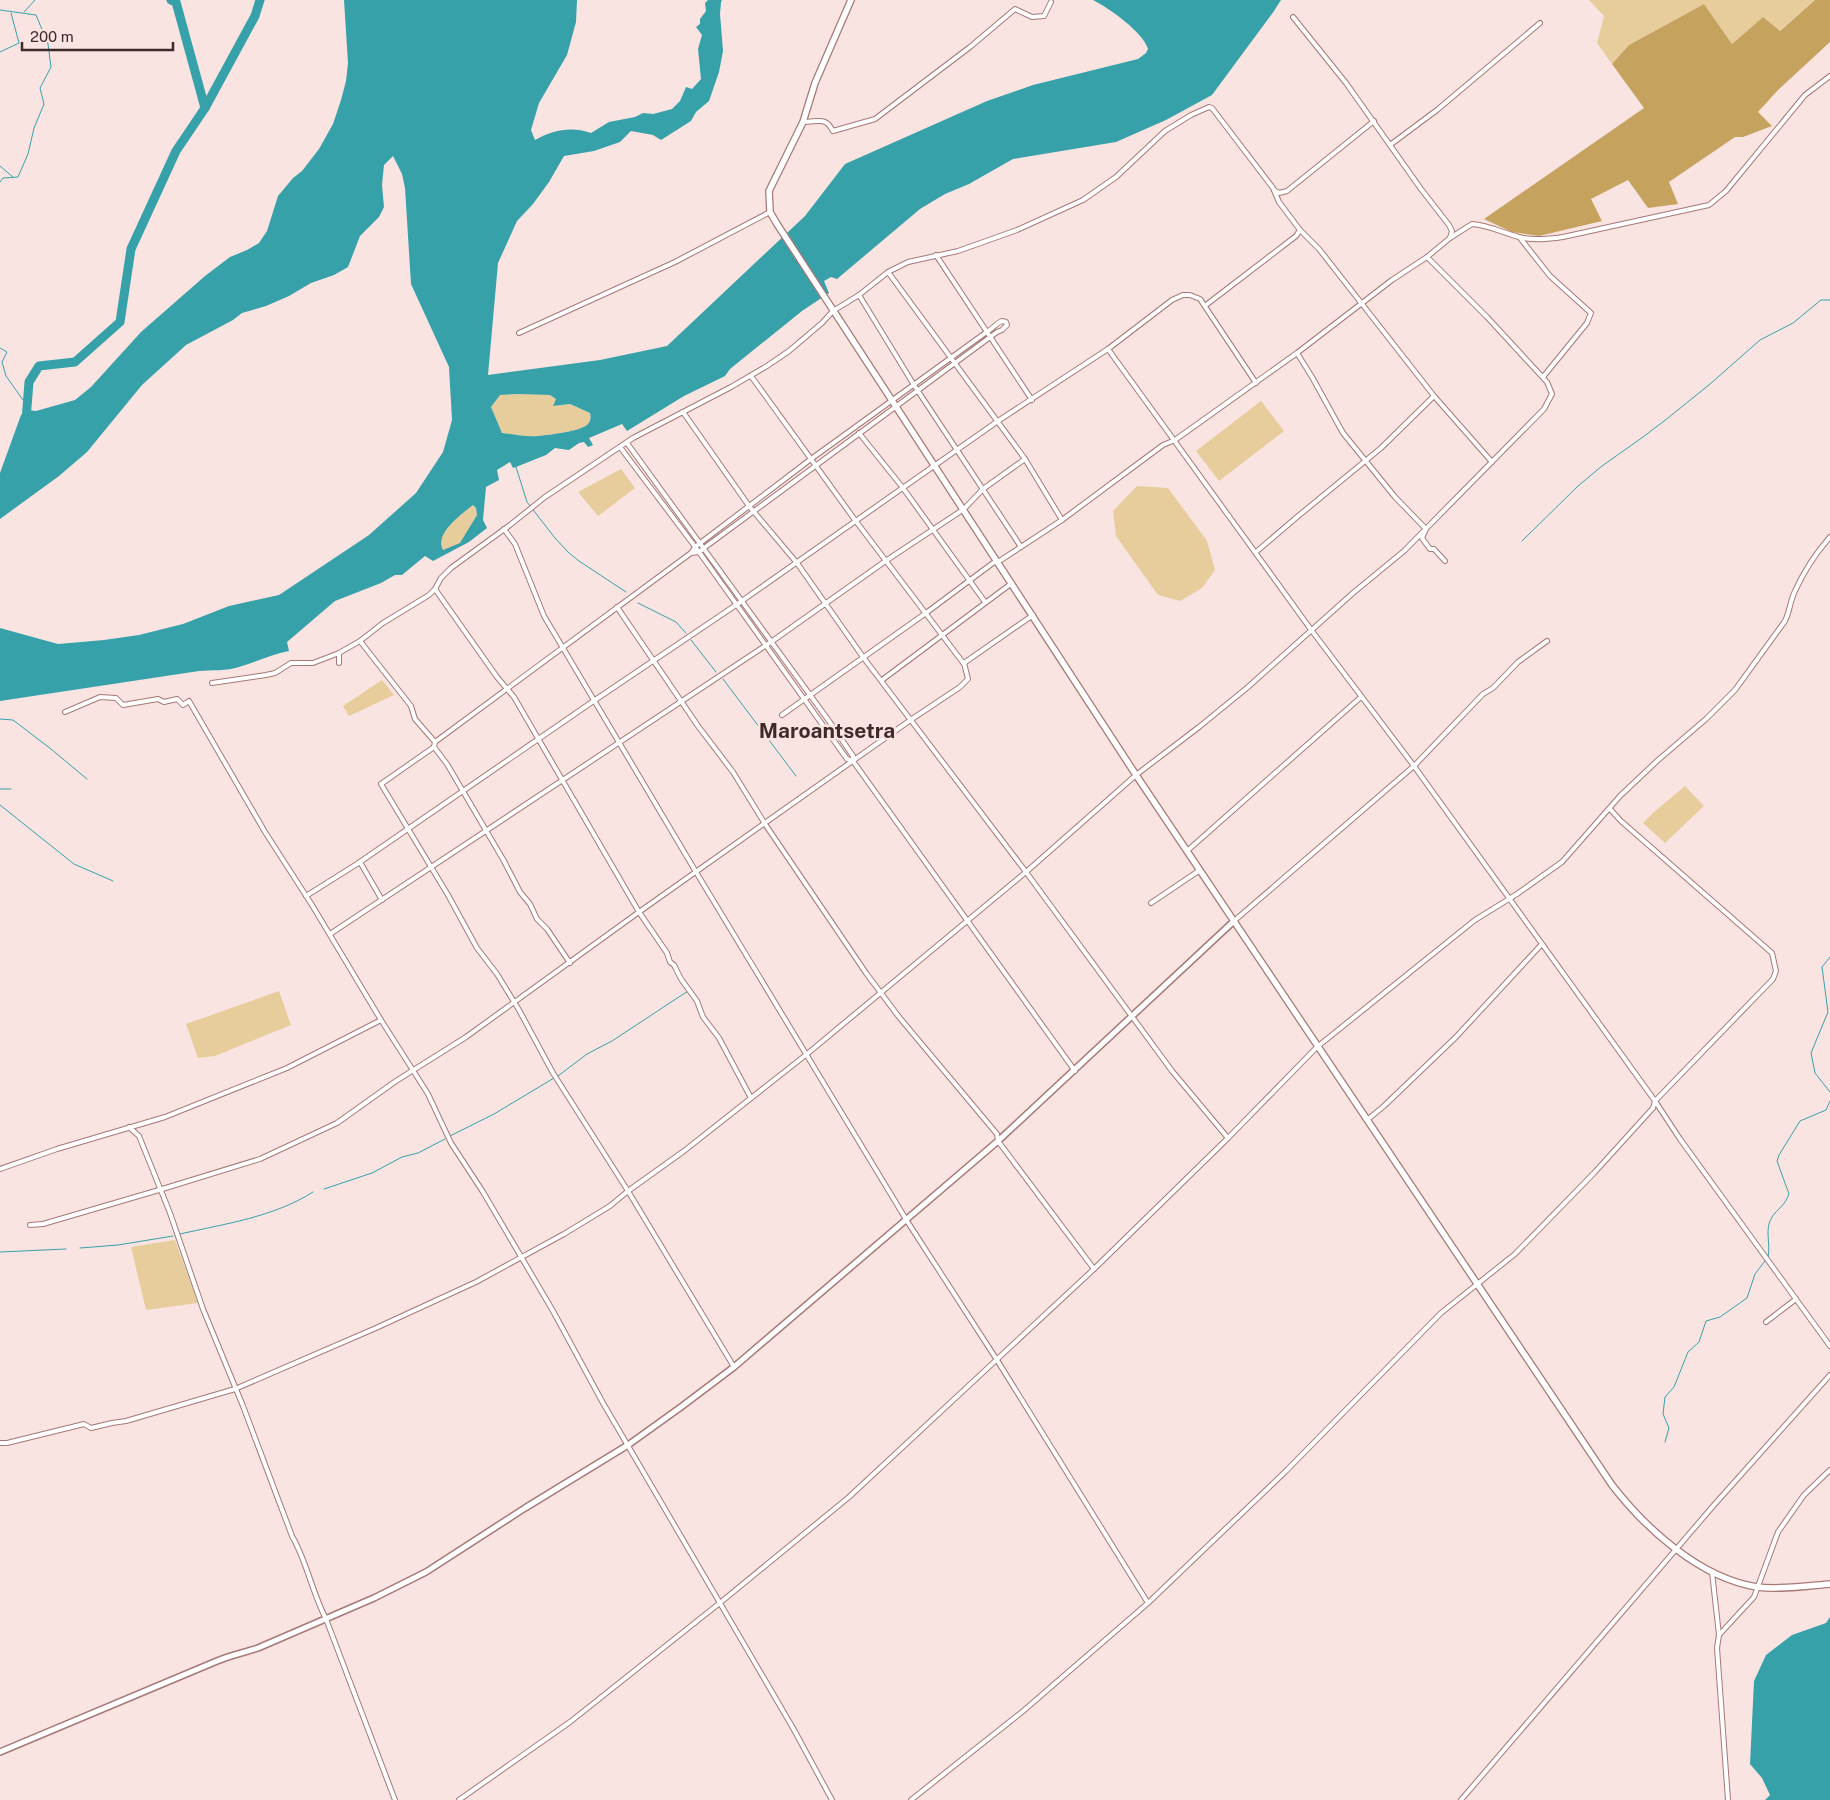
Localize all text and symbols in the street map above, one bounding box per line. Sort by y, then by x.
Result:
scale bar [22,20,174,52]
text: 200 m [30,28,74,45]
district label: Maroantsetra [759,718,895,743]

